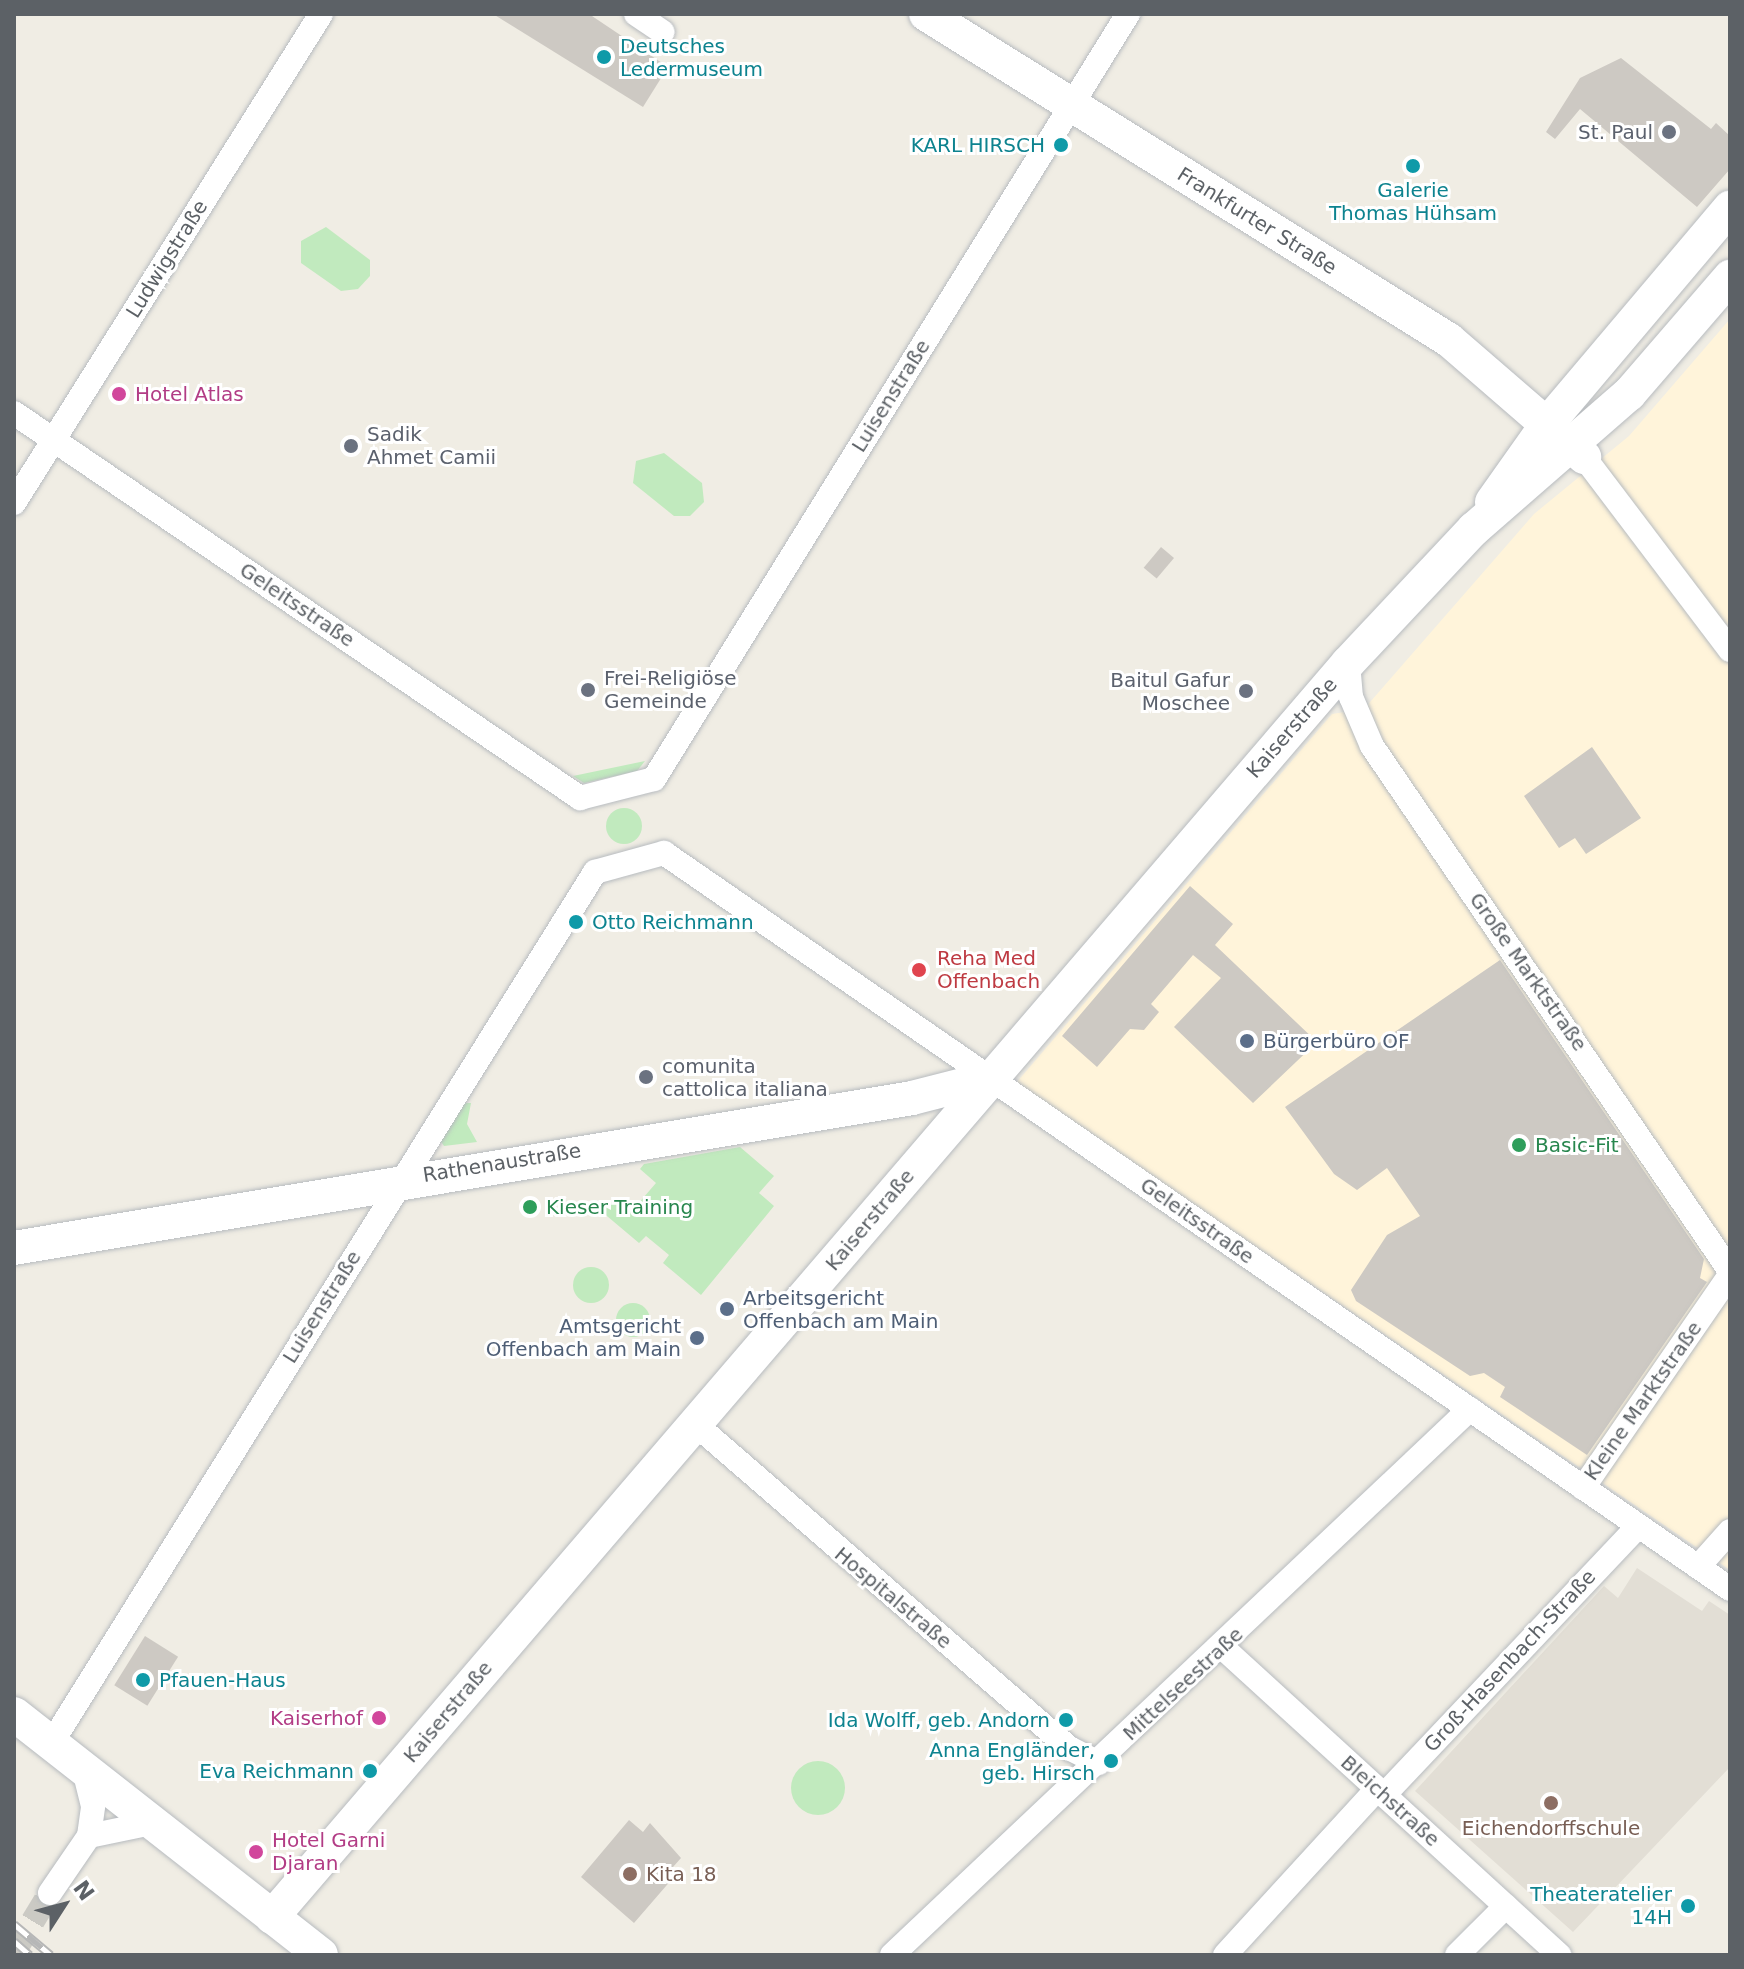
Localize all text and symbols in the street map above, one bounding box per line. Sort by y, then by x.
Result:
place label: Deutsches Ledermuseum [620,34,763,81]
marker: Deutsches Ledermuseum [595,48,613,66]
place label: St. Paul [1578,120,1653,144]
marker: St. Paul [1660,123,1678,141]
place label: KARL HIRSCH [911,133,1045,157]
marker: KARL HIRSCH [1052,136,1070,154]
marker: Galerie Thomas Hühsam [1404,157,1422,175]
street label: Frankfurter Straße [1173,162,1341,280]
place label: Galerie Thomas Hühsam [1329,178,1497,225]
street label: Ludwigstraße [121,196,213,322]
street label: Luisenstraße [847,335,935,457]
place label: Hotel Atlas [135,382,244,406]
marker: Hotel Atlas [110,385,128,403]
place label: Sadik Ahmet Camii [367,422,496,469]
marker: Sadik Ahmet Camii [342,437,360,455]
street label: Geleitsstraße [235,558,359,652]
place label: Frei-Religiöse Gemeinde [604,666,737,713]
place label: Baitul Gafur Moschee [1110,668,1230,715]
street label: Kaiserstraße [1242,673,1342,783]
marker: Frei-Religiöse Gemeinde [579,681,597,699]
marker: Baitul Gafur Moschee [1237,682,1255,700]
street label: Große Marktstraße [1464,888,1592,1056]
place label: Otto Reichmann [592,910,754,934]
marker: Otto Reichmann [567,913,585,931]
place label: Reha Med Offenbach [937,946,1040,993]
marker: Reha Med Offenbach [908,959,930,981]
place label: Bürgerbüro OF [1263,1029,1409,1053]
marker: Bürgerbüro OF [1238,1032,1256,1050]
place label: comunita cattolica italiana [662,1054,828,1101]
marker: comunita cattolica italiana [637,1068,655,1086]
place label: Basic-Fit [1535,1133,1619,1157]
marker: Basic-Fit [1510,1136,1528,1154]
street label: Rathenaustraße [421,1139,583,1187]
street label: Kaiserstraße [821,1164,919,1276]
street label: Geleitsstraße [1136,1173,1258,1269]
place label: Kieser Training [546,1195,693,1219]
marker: Kieser Training [521,1198,539,1216]
street label: Luisenstraße [278,1246,366,1368]
place label: Arbeitsgericht Offenbach am Main [743,1286,938,1333]
marker: Arbeitsgericht Offenbach am Main [718,1300,736,1318]
place label: Amtsgericht Offenbach am Main [486,1314,681,1361]
street label: Kleine Marktstraße [1579,1317,1707,1485]
marker: Amtsgericht Offenbach am Main [688,1329,706,1347]
street label: Hospitalstraße [830,1542,956,1654]
street label: Groß-Hasenbach-Straße [1419,1565,1601,1757]
street label: Mittelseestraße [1118,1622,1248,1746]
street label: Kaiserstraße [399,1656,497,1768]
place label: Pfauen-Haus [159,1668,286,1692]
marker: Pfauen-Haus [134,1671,152,1689]
place label: Kaiserhof [270,1706,363,1730]
place label: Ida Wolff, geb. Andorn [828,1708,1050,1732]
marker: Kaiserhof [370,1709,388,1727]
marker: Ida Wolff, geb. Andorn [1057,1711,1075,1729]
place label: Anna Engländer, geb. Hirsch [929,1738,1095,1785]
street label: Bleichstraße [1336,1750,1444,1852]
marker: Anna Engländer, geb. Hirsch [1102,1752,1120,1770]
place label: Eva Reichmann [199,1759,354,1783]
marker: Eva Reichmann [361,1762,379,1780]
marker: Eichendorffschule [1542,1794,1560,1812]
place label: Eichendorffschule [1462,1816,1640,1840]
place label: Hotel Garni Djaran [272,1828,385,1875]
marker: Hotel Garni Djaran [247,1843,265,1861]
place label: Kita 18 [646,1862,717,1886]
north arrow [24,1865,104,1945]
marker: Kita 18 [621,1865,639,1883]
text: N [68,1876,99,1905]
place label: Theateratelier 14H [1530,1882,1672,1929]
marker: Theateratelier 14H [1679,1897,1697,1915]

